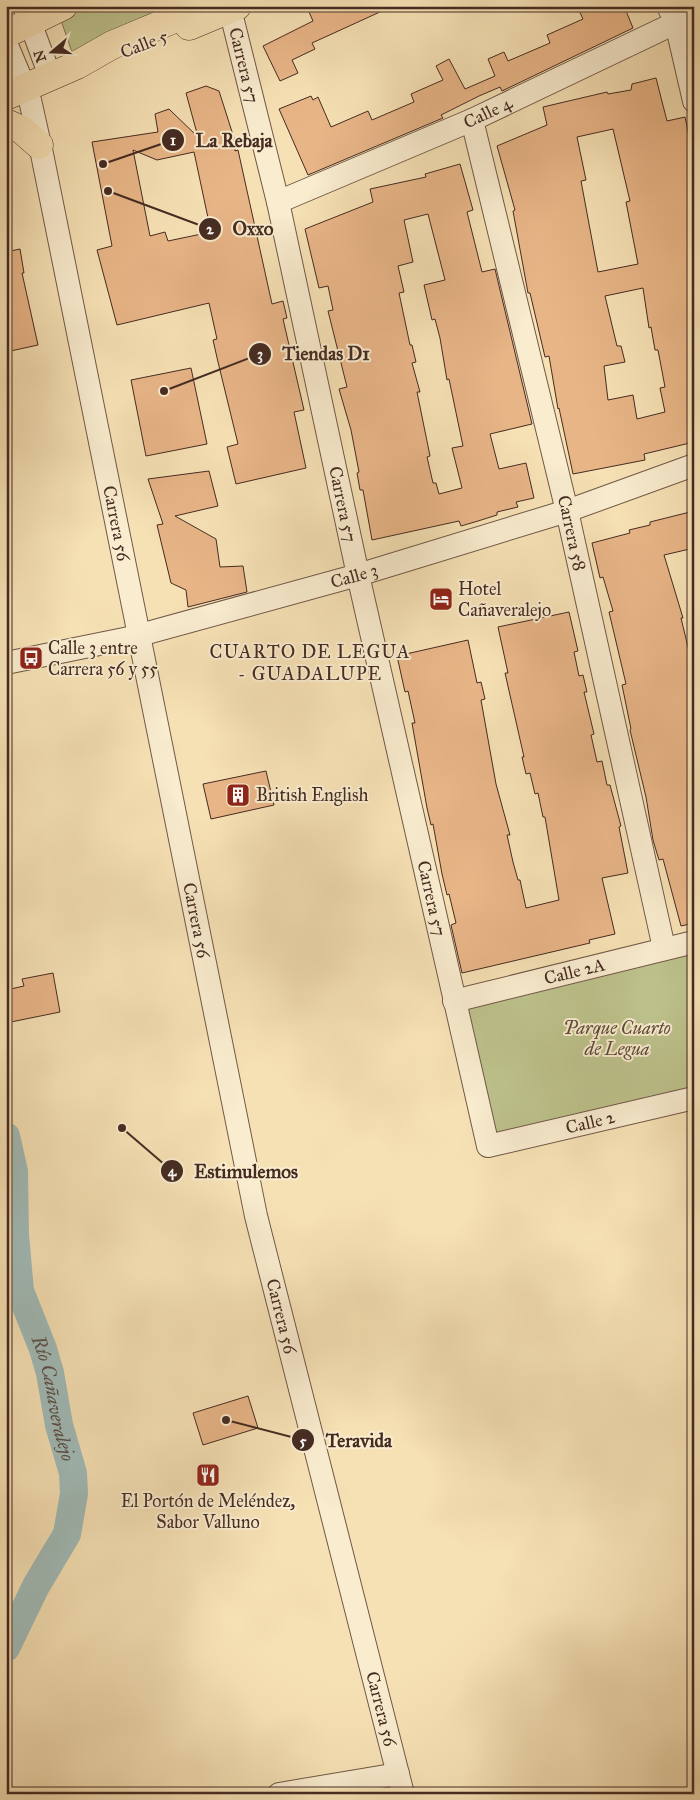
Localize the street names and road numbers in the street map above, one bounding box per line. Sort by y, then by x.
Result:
street label: Calle 5 [117,25,172,63]
street label: Carrera 57 [224,25,264,105]
street label: Calle 4 [460,91,516,133]
street label: Carrera 57 [324,464,362,544]
street label: Carrera 56 [98,484,135,564]
street label: Carrera 58 [553,493,591,573]
street label: Calle 3 [328,559,380,593]
street label: Carrera 57 [412,858,451,938]
street label: Carrera 56 [178,881,215,961]
street label: Calle 2A [542,953,607,989]
street label: Calle 2 [564,1106,617,1139]
street label: Carrera 56 [261,1276,302,1357]
street label: Carrera 56 [361,1669,402,1749]

